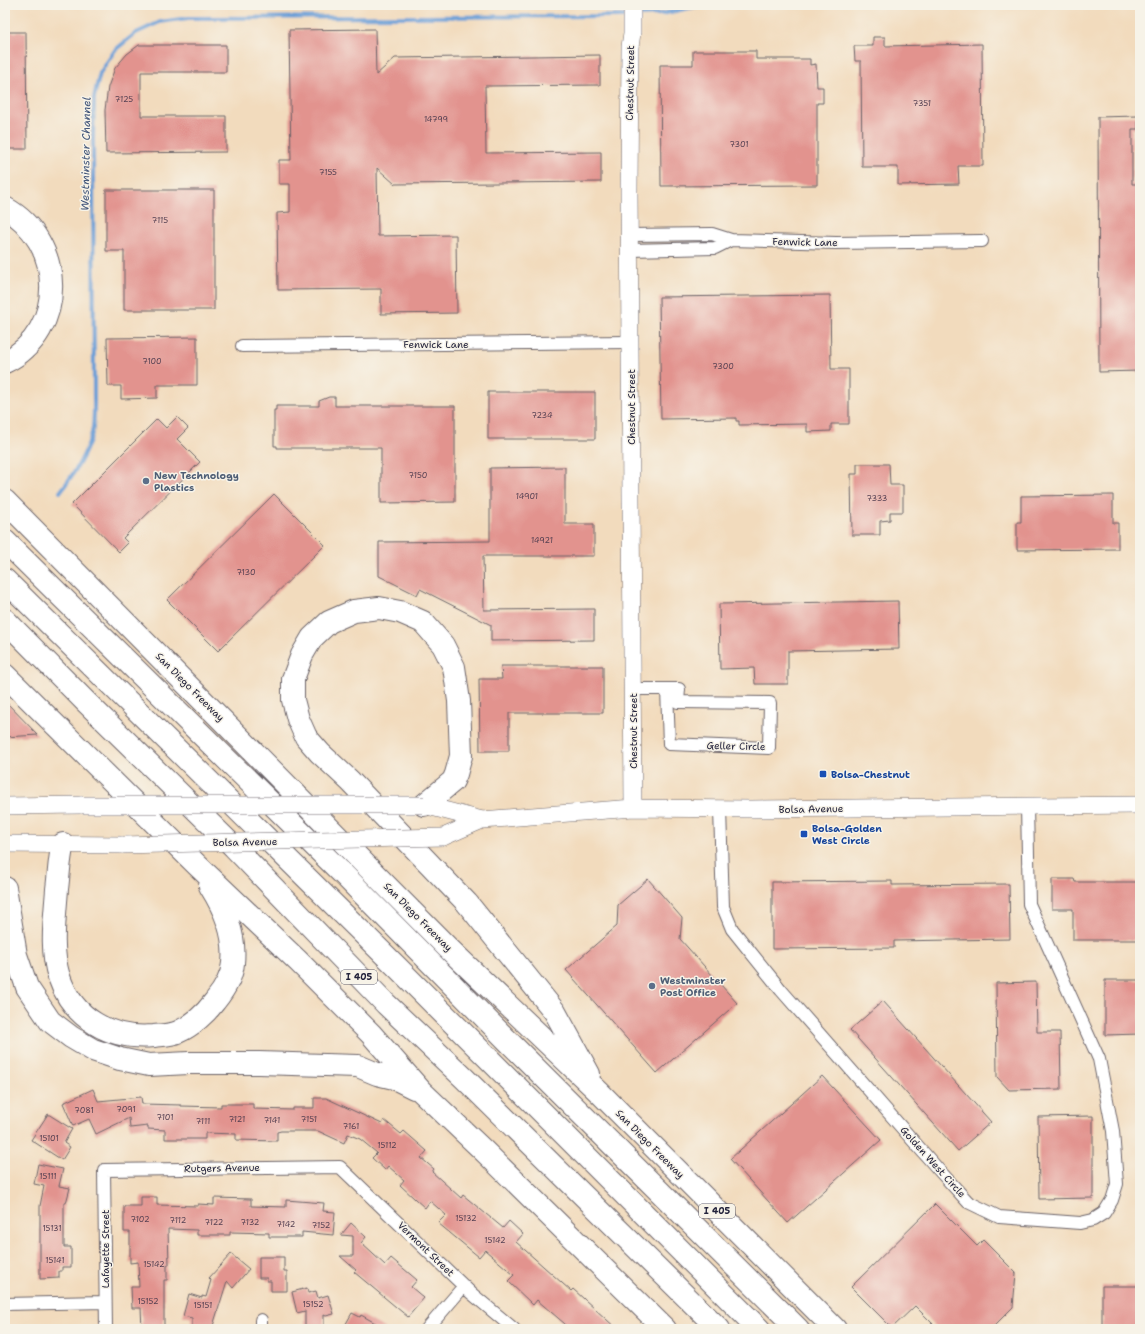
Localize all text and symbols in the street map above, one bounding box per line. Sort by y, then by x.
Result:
street label: Chestnut Street [623,45,637,121]
house number: 7125 [115,94,133,105]
water label: Westminster Channel [78,96,95,211]
house number: 7351 [913,98,931,109]
house number: 14799 [424,114,448,125]
house number: 7301 [729,139,749,150]
house number: 7155 [319,167,337,178]
house number: 7115 [152,215,168,226]
street label: Fenwick Lane [772,235,838,249]
street label: Fenwick Lane [403,338,469,351]
house number: 7100 [142,356,162,367]
house number: 7300 [712,361,734,372]
street label: Chestnut Street [625,369,638,445]
house number: 7234 [531,410,553,421]
place label: New Technology Plastics [154,469,239,494]
house number: 7150 [409,470,427,481]
marker: New Technology Plastics [141,476,151,486]
house number: 14901 [516,491,538,502]
house number: 7333 [867,493,887,504]
house number: 14921 [531,535,553,546]
house number: 7130 [236,567,256,578]
street label: San Diego Freeway [153,650,227,724]
street label: Chestnut Street [627,693,640,769]
street label: Geller Circle [706,739,766,753]
place label: Bolsa-Chestnut [831,768,910,781]
marker: Bolsa-Chestnut [818,769,828,779]
street label: Bolsa Avenue [779,802,844,816]
place label: Bolsa-Golden West Circle [812,822,882,847]
marker: Bolsa-Golden West Circle [799,829,809,839]
street label: Bolsa Avenue [213,835,278,849]
street label: San Diego Freeway [381,880,455,954]
road number: I 405 [341,970,377,984]
place label: Westminster Post Office [660,974,726,999]
marker: Westminster Post Office [647,981,657,991]
house number: 7091 [116,1104,136,1115]
house number: 7081 [74,1105,94,1116]
street label: San Diego Freeway [613,1107,687,1181]
house number: 7101 [156,1112,174,1123]
house number: 7121 [229,1114,245,1125]
house number: 7151 [301,1114,317,1125]
house number: 7141 [264,1115,280,1126]
house number: 7111 [196,1116,210,1127]
house number: 7161 [343,1121,359,1132]
street label: Golden West Circle [898,1124,969,1201]
house number: 15101 [39,1133,59,1144]
house number: 15112 [377,1140,397,1151]
street label: Rutgers Avenue [184,1161,260,1175]
house number: 15111 [39,1171,57,1182]
road number: I 405 [699,1204,735,1218]
street label: Lafayette Street [99,1210,112,1288]
house number: 15132 [455,1213,477,1224]
house number: 7102 [130,1214,150,1225]
house number: 7112 [170,1215,187,1226]
house number: 7122 [205,1217,224,1228]
house number: 7132 [241,1217,260,1228]
house number: 7142 [277,1219,296,1230]
street label: Vermont Street [395,1219,457,1279]
house number: 7152 [312,1220,331,1231]
house number: 15131 [42,1223,62,1234]
house number: 15142 [484,1235,506,1246]
house number: 15141 [45,1255,65,1266]
house number: 15142 [143,1259,165,1270]
house number: 15152 [137,1296,159,1307]
house number: 15152 [302,1299,324,1310]
house number: 15151 [194,1300,212,1311]

